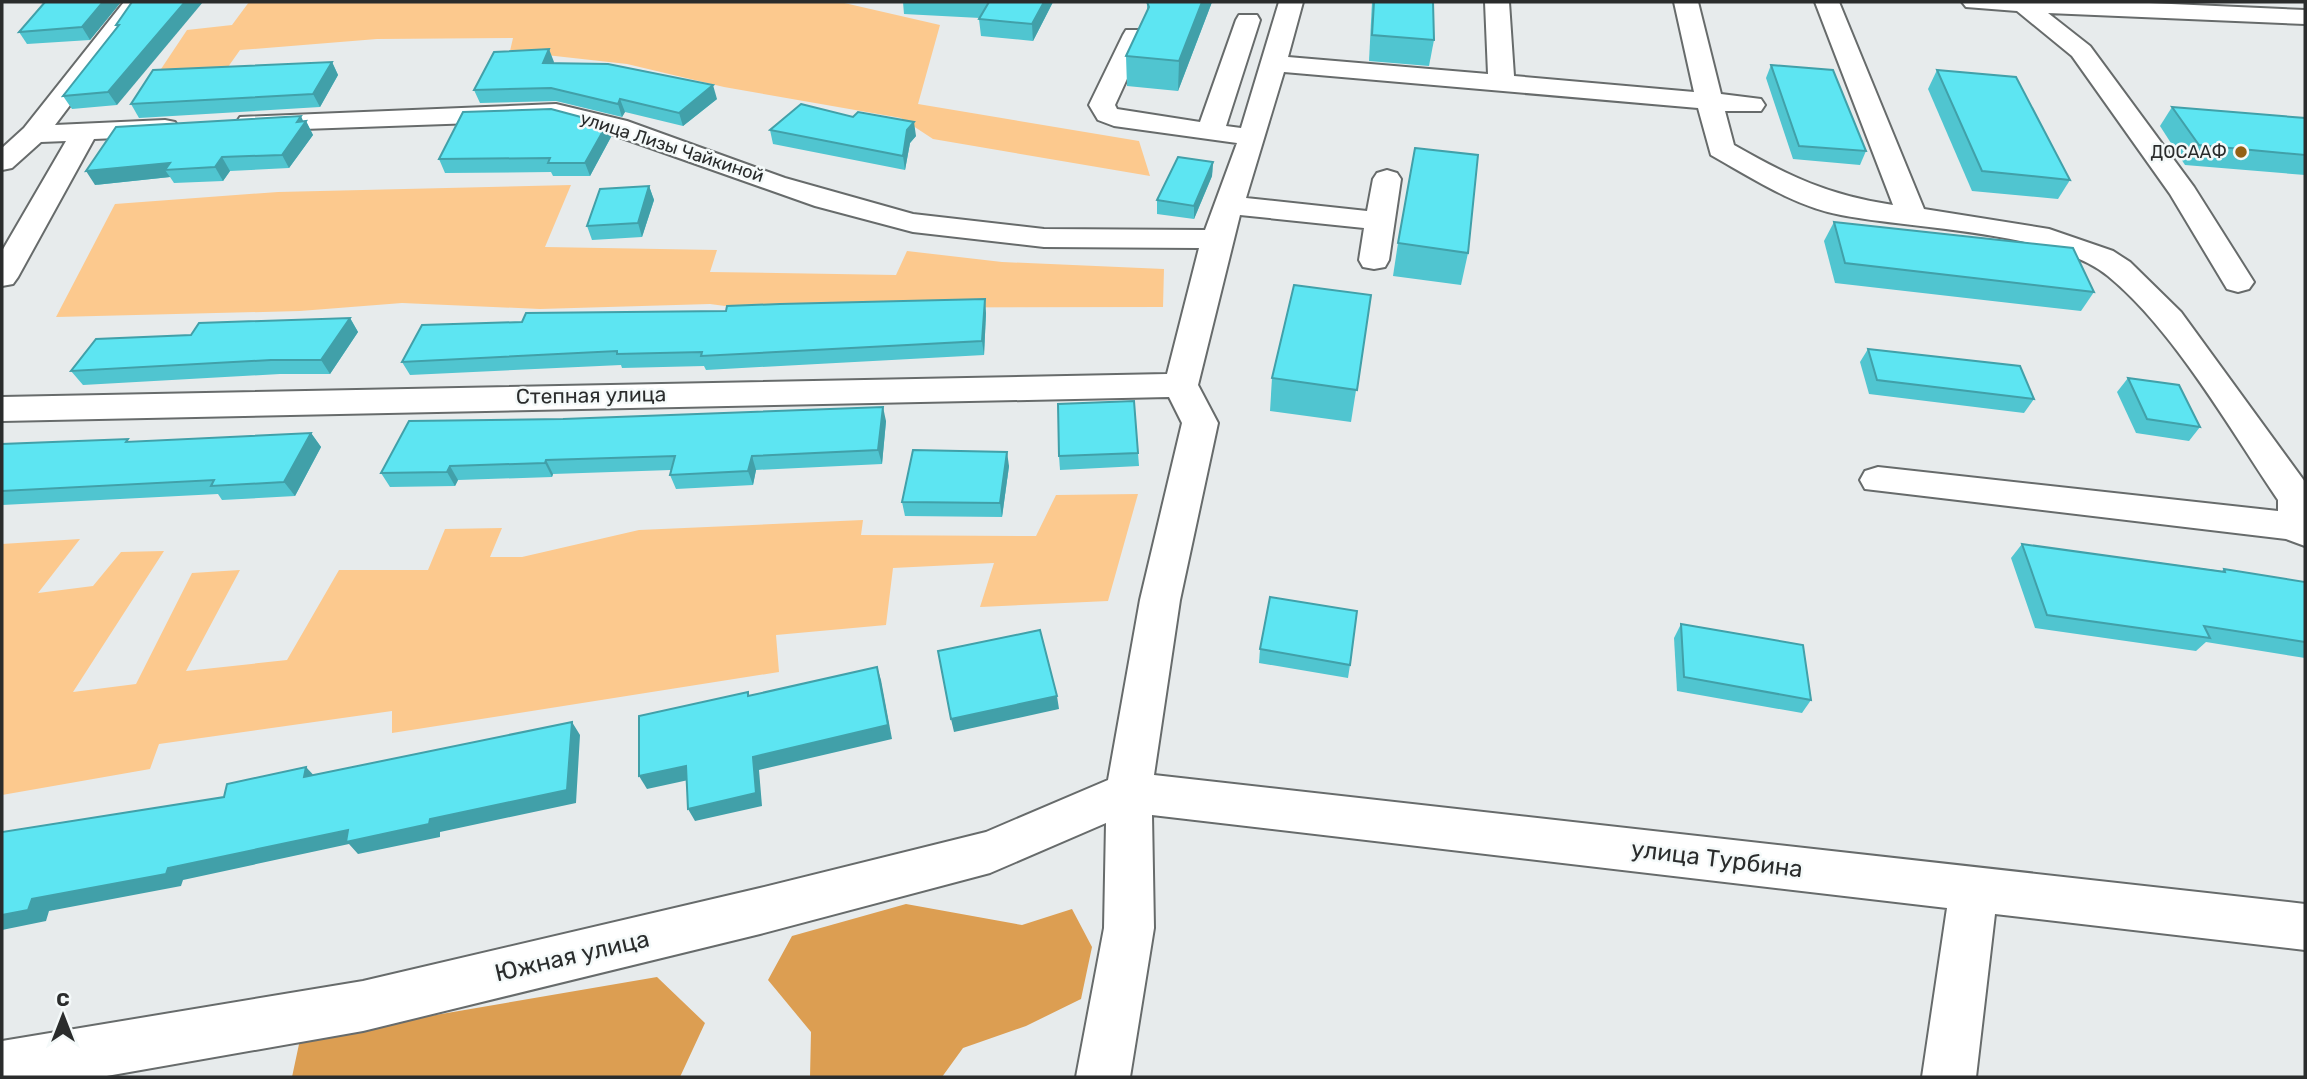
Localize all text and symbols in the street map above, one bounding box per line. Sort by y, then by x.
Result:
street label: улица Лизы Чайкиной [577,107,767,187]
place label: ДОСААФ [2151,141,2227,163]
marker: ДОСААФ [2233,144,2249,160]
street label: Степная улица [516,381,666,409]
street label: улица Турбина [1630,835,1804,883]
street label: Южная улица [492,925,652,987]
north arrow [28,981,98,1051]
text: С [56,988,70,1011]

